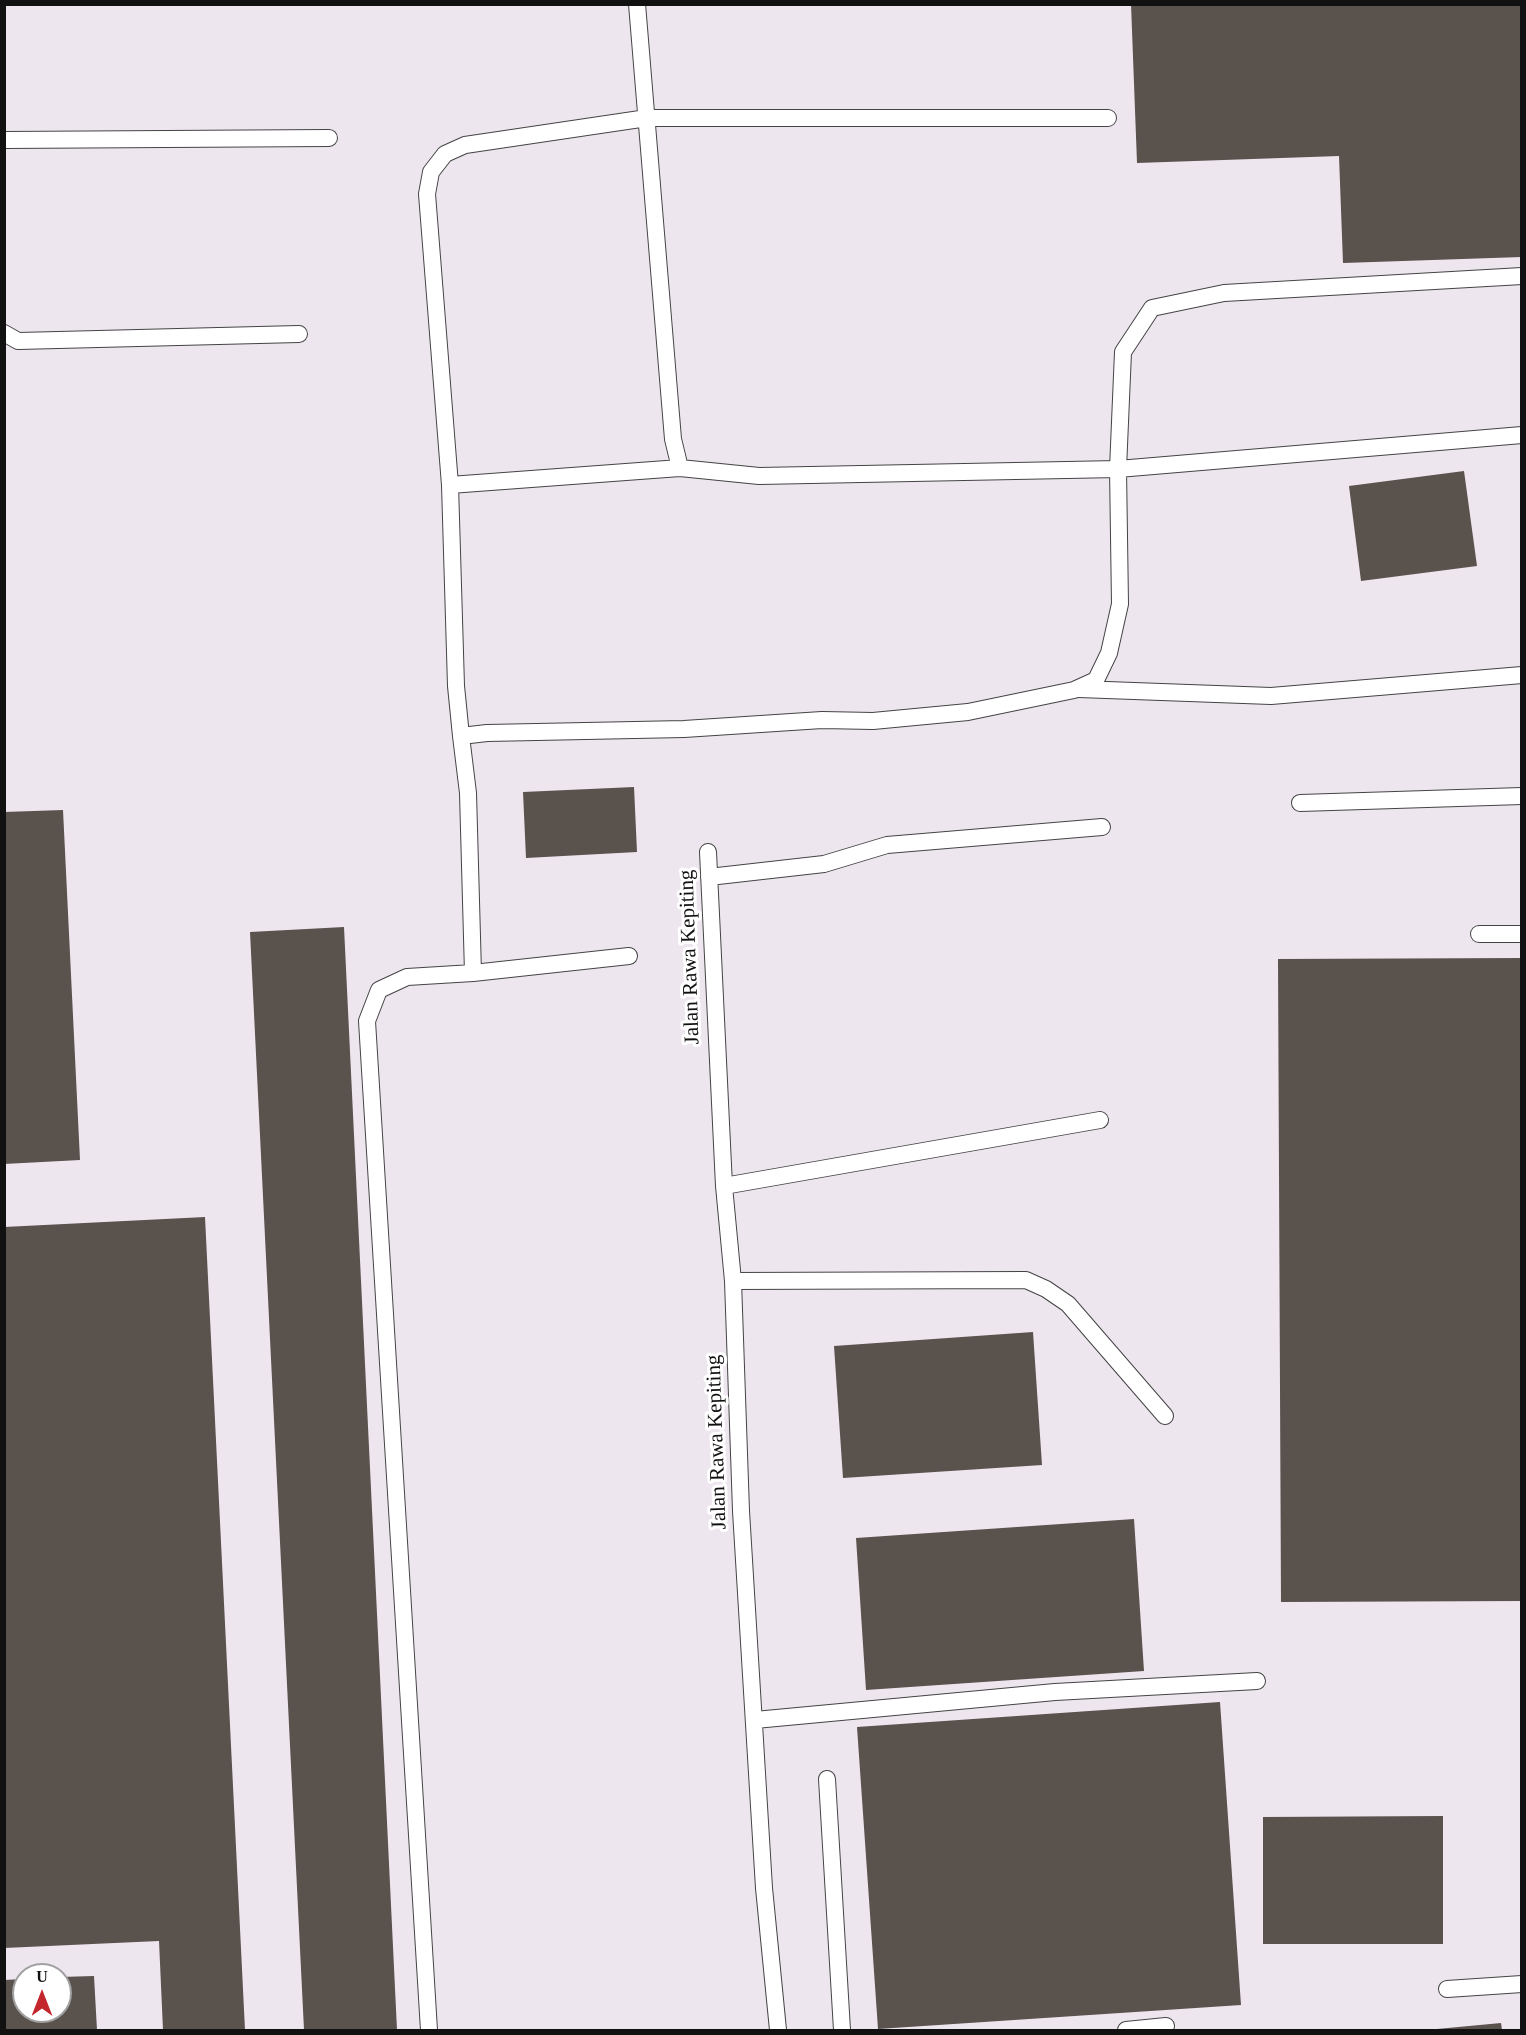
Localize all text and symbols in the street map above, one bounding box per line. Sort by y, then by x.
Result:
street label: Jalan Rawa Kepiting [674,869,706,1045]
street label: Jalan Rawa Kepiting [701,1354,733,1530]
north arrow [12,1963,72,2023]
text: U [36,1968,48,1985]

